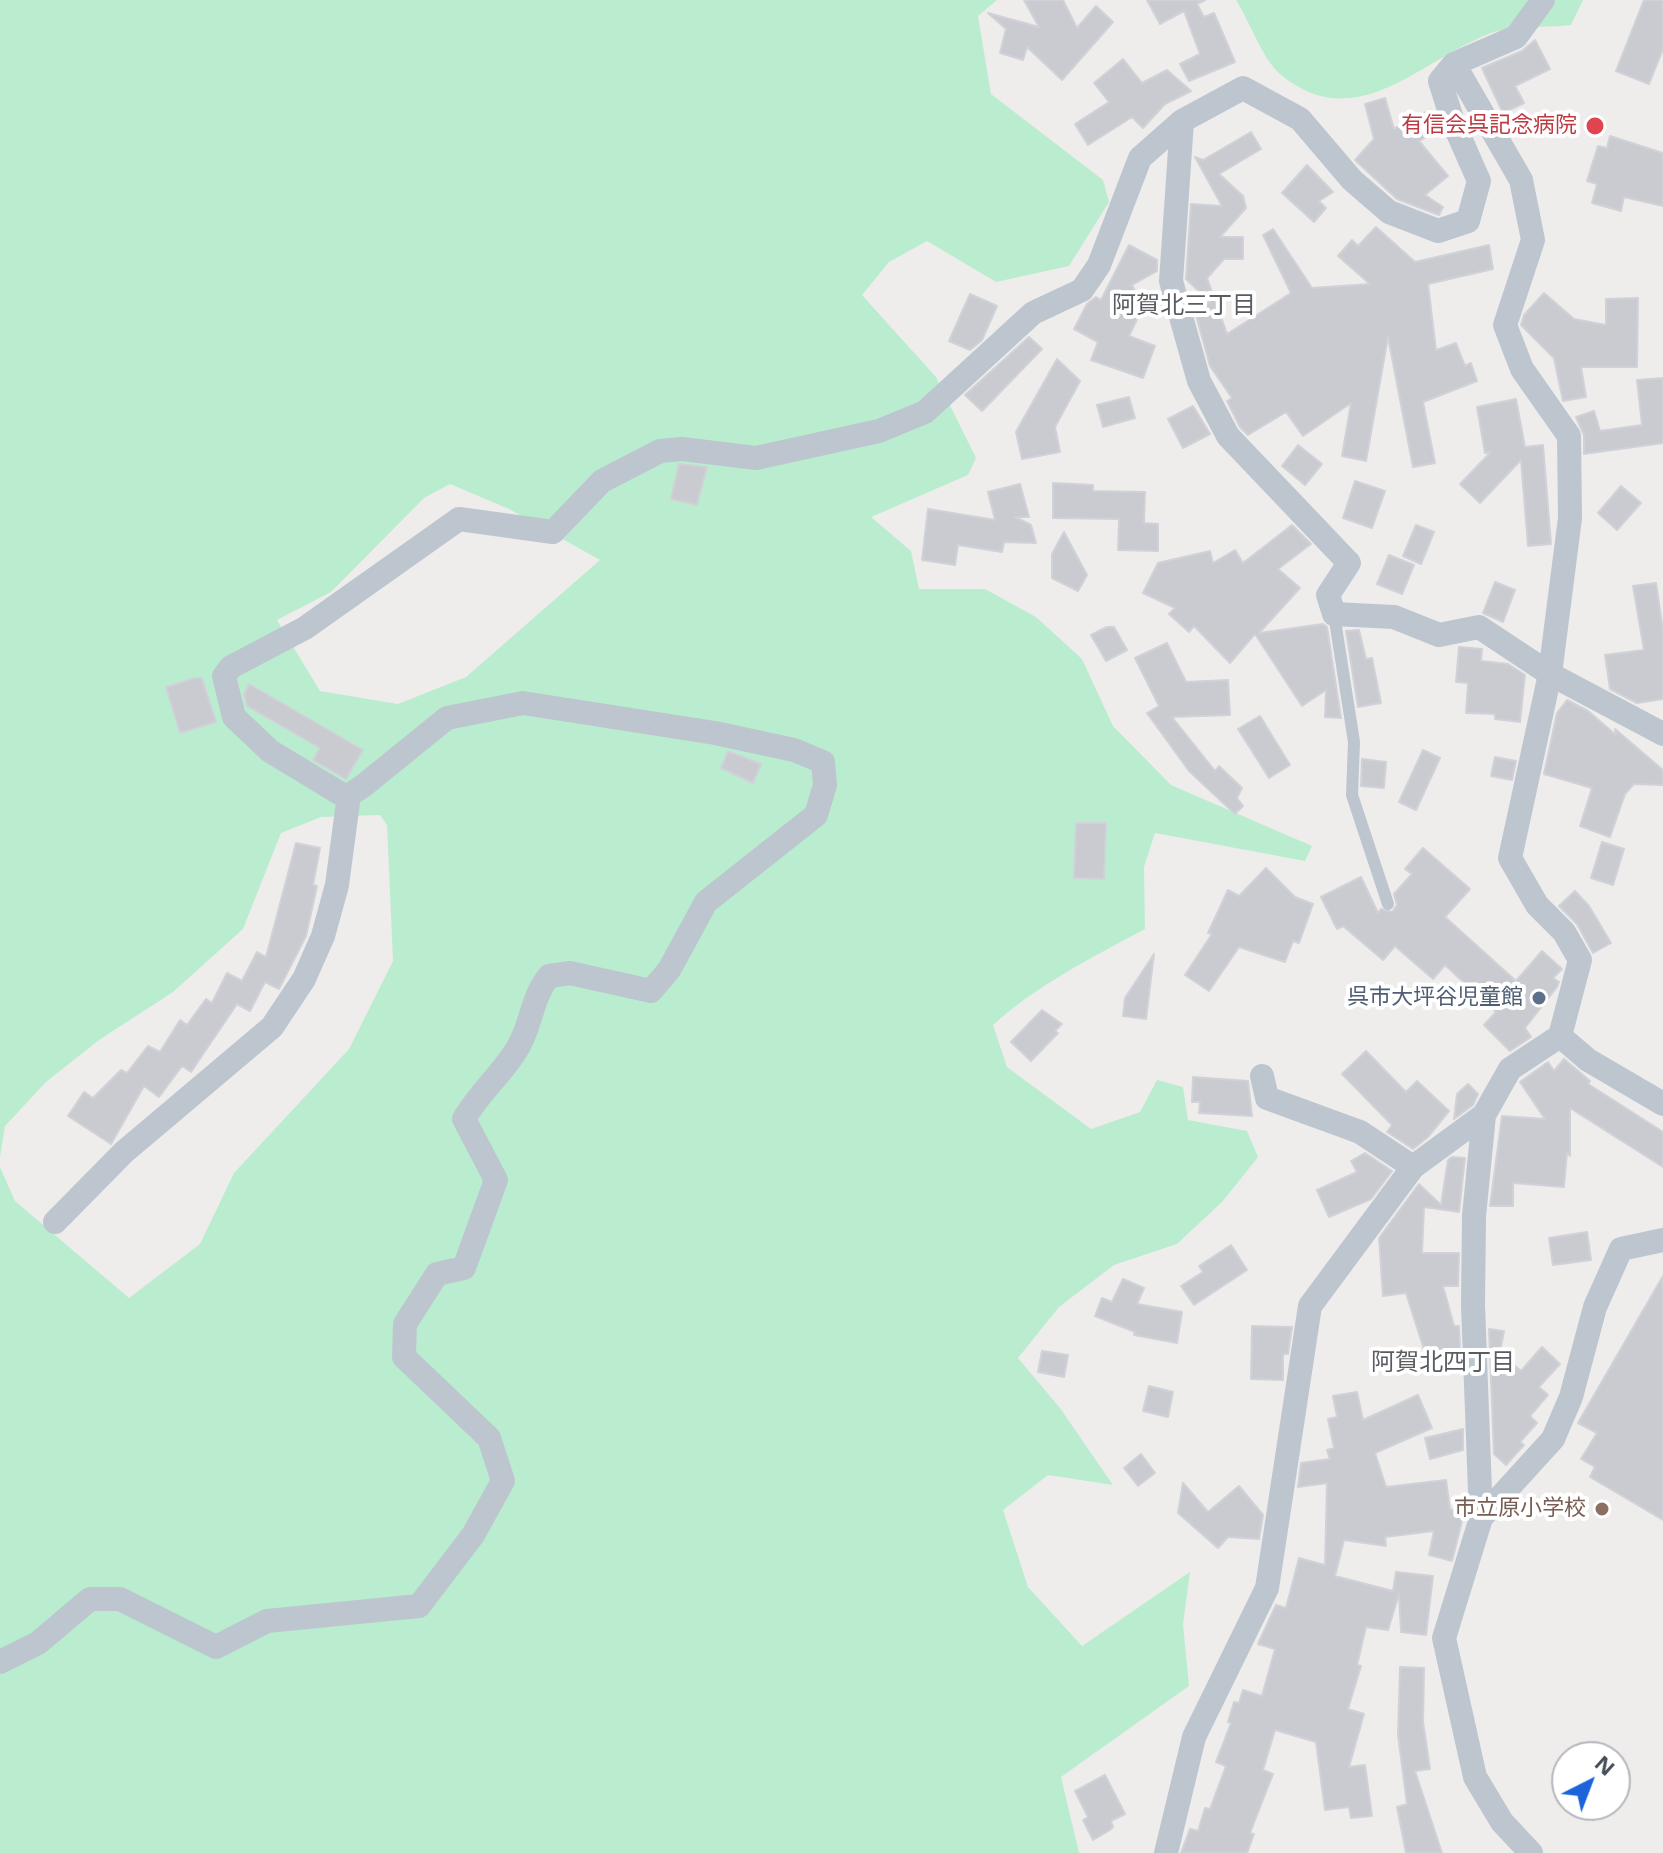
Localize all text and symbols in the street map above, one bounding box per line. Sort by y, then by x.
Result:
place label: 有信会呉記念病院 [1401,113,1577,139]
marker: 有信会呉記念病院 [1584,115,1606,137]
district label: 阿賀北三丁目 [1112,292,1256,320]
place label: 呉市大坪谷児童館 [1347,985,1523,1011]
marker: 呉市大坪谷児童館 [1530,989,1548,1007]
district label: 阿賀北四丁目 [1371,1349,1515,1377]
place label: 市立原小学校 [1454,1496,1586,1522]
marker: 市立原小学校 [1593,1500,1611,1518]
north arrow [1551,1741,1631,1821]
text: N [1589,1748,1622,1782]

